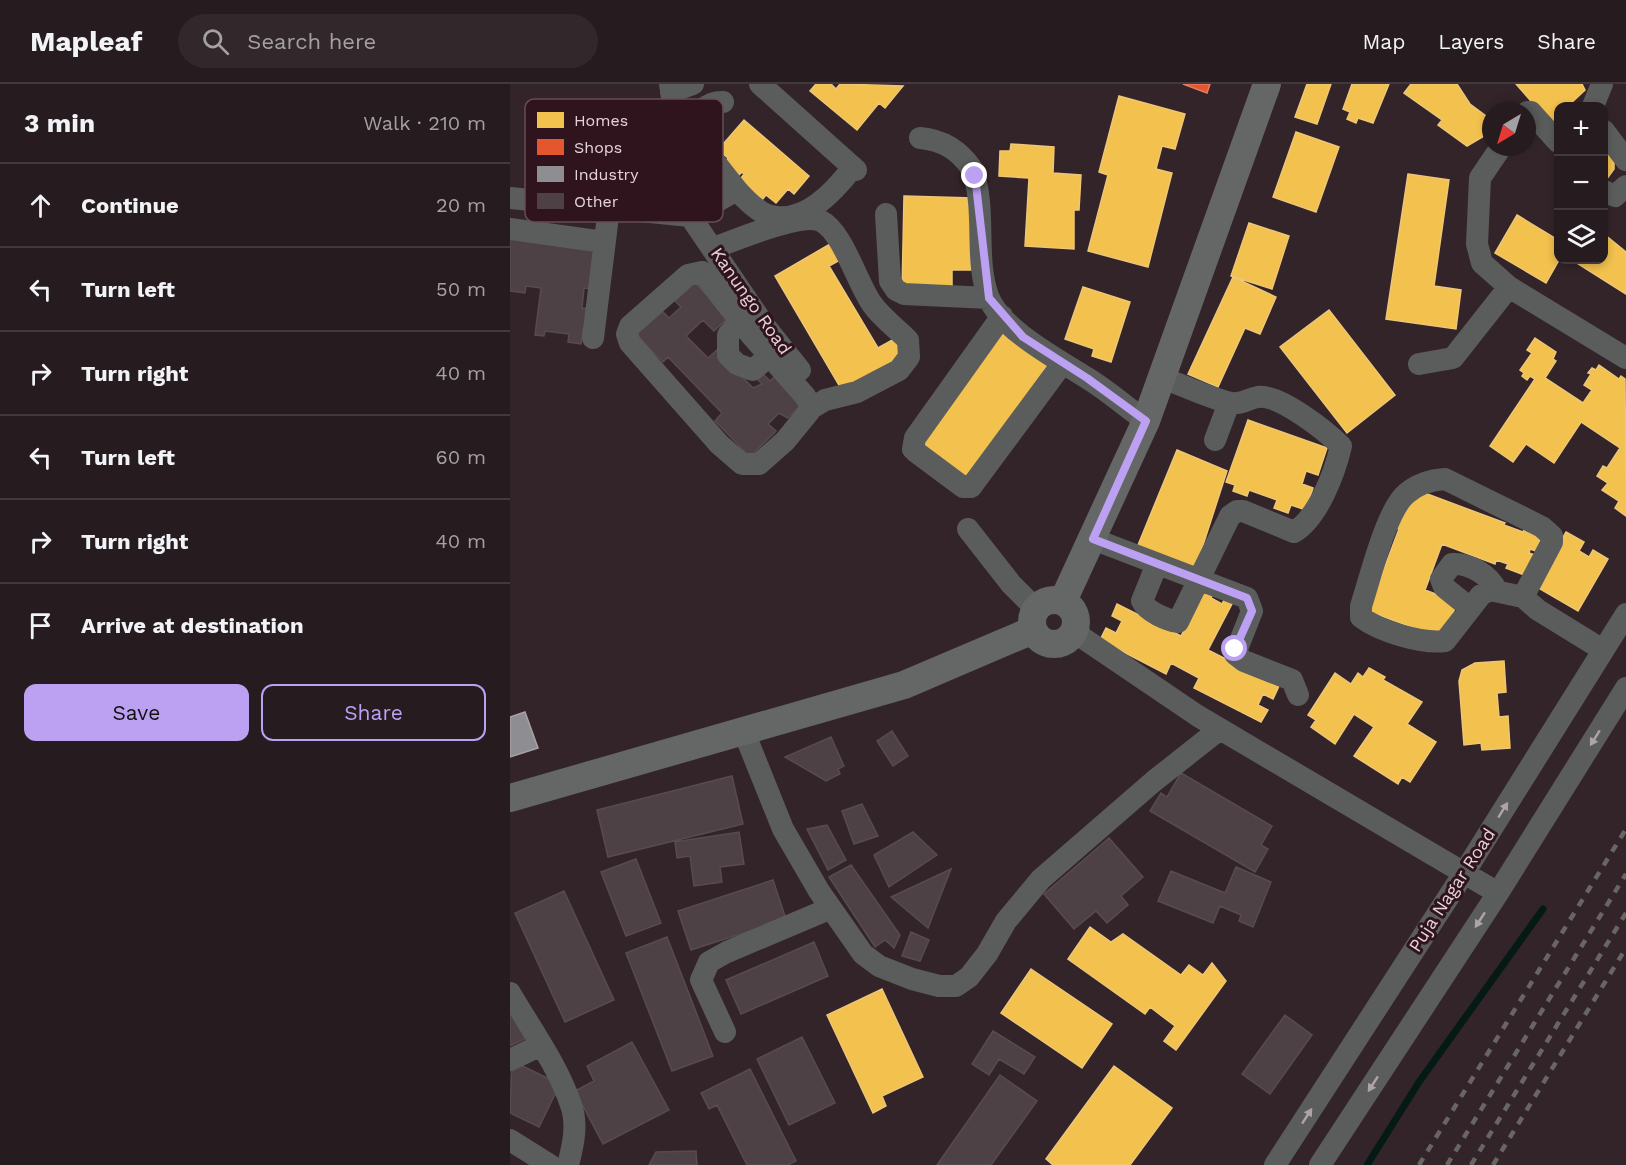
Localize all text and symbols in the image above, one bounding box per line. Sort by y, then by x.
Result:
search box [178,14,598,68]
text: Mapleaf [30,25,142,58]
icon: search [199,25,232,58]
text: Search here [247,29,376,54]
text: Map [1362,29,1405,54]
text: Layers [1438,29,1504,54]
text: Share [1537,29,1596,54]
legend [525,99,723,222]
north arrow [1482,102,1536,156]
map controls [1554,102,1608,264]
button: + [1554,102,1608,156]
text: 3 min [24,108,95,138]
text: Walk · 210 m [363,111,486,135]
text: Homes [574,111,628,130]
text: Shops [574,138,622,157]
button: − [1554,156,1608,210]
route end [961,162,987,188]
text: Industry [574,165,639,184]
icon: ahead [24,189,57,222]
text: Other [574,192,619,211]
text: Continue [81,193,179,218]
text: 20 m [436,193,486,217]
button: layers [1554,210,1608,264]
street label: Kanungo Road [707,243,796,358]
icon: left [24,273,57,306]
text: Turn left [81,277,175,302]
text: 50 m [436,277,486,301]
icon: right [24,357,57,390]
text: Turn right [81,361,188,386]
text: 40 m [435,361,486,385]
icon: left [24,441,57,474]
text: Turn left [81,445,175,470]
text: 60 m [436,445,486,469]
icon: right [24,525,57,558]
text: Turn right [81,529,188,554]
text: 40 m [435,529,486,553]
icon: arrive [24,609,57,642]
text: Arrive at destination [81,613,304,638]
route start [1221,635,1247,661]
button: Save [24,684,249,741]
button: Share [261,684,486,741]
one-way arrow [1590,730,1601,746]
one-way arrow [1497,803,1509,819]
street label: Puja Nagar Road [1404,824,1499,955]
one-way arrow [1474,912,1486,928]
one-way arrow [1367,1075,1379,1091]
one-way arrow [1301,1108,1312,1124]

